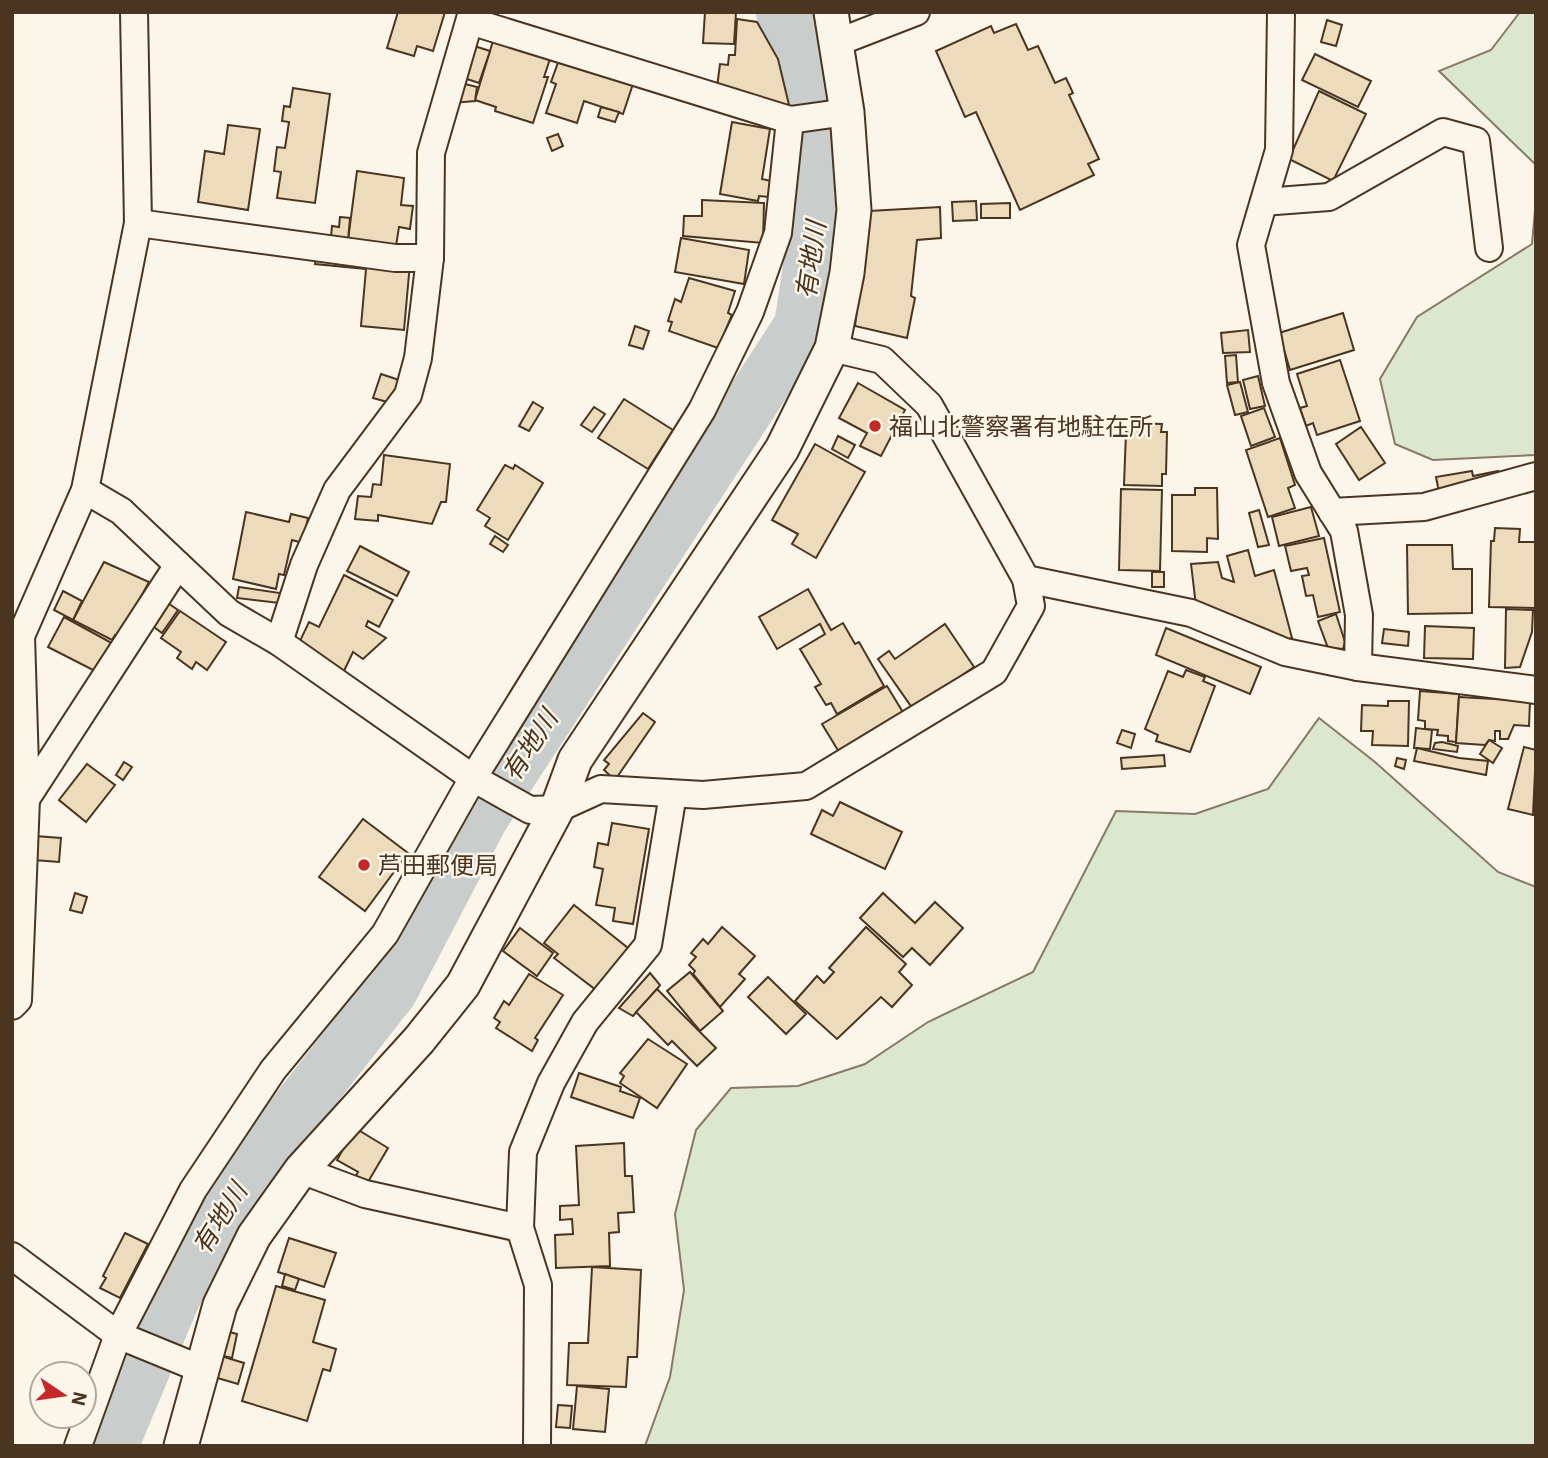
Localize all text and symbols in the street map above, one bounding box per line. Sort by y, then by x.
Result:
water label: 有地川 [788,216,833,301]
place label: 福山北警察署有地駐在所 [889,410,1153,442]
marker: 福山北警察署有地駐在所 [867,418,883,434]
water label: 有地川 [493,701,566,787]
place label: 芦田郵便局 [378,849,498,881]
marker: 芦田郵便局 [356,857,372,873]
water label: 有地川 [184,1173,256,1260]
north arrow [28,1360,98,1430]
text: N [66,1389,93,1408]

